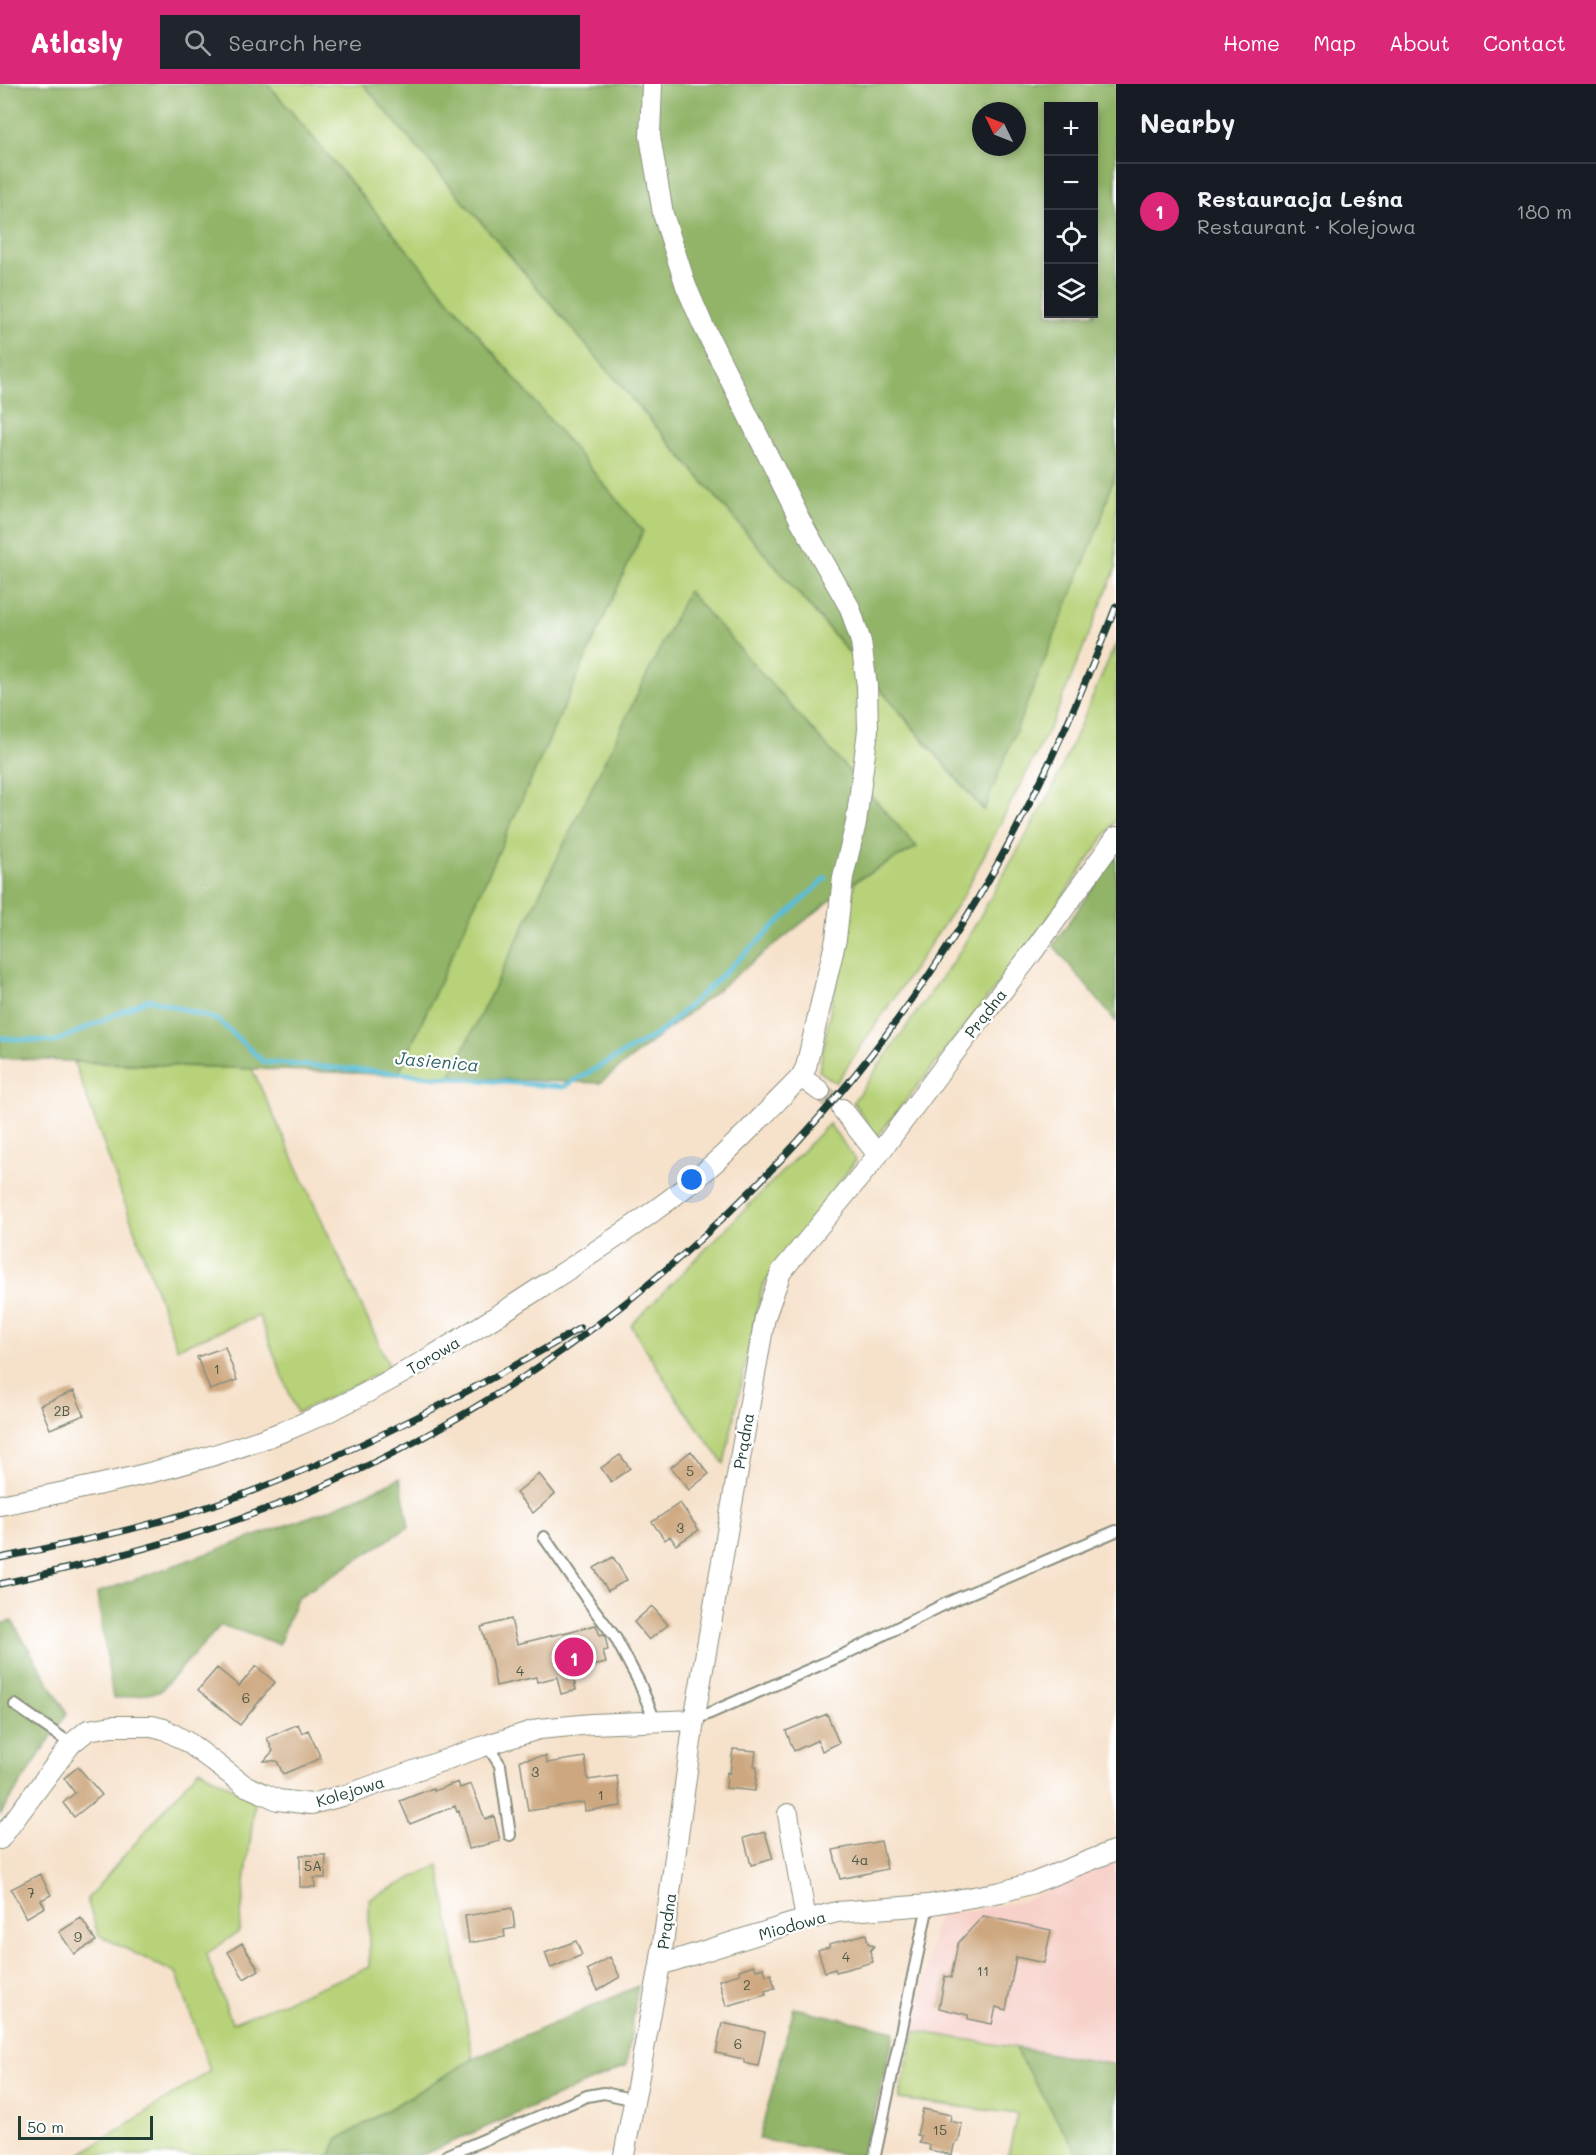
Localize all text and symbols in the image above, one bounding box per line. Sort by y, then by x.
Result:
search box [160,15,580,69]
text: Atlasly [30,24,124,60]
icon: search [181,26,214,59]
text: Search here [229,28,362,57]
text: Home [1223,29,1280,56]
text: Map [1313,29,1356,56]
text: About [1389,29,1450,56]
text: Contact [1483,29,1566,56]
north arrow [972,102,1026,156]
map controls [1044,102,1098,318]
button: + [1044,102,1098,156]
text: Nearby [1140,106,1235,140]
button: − [1044,156,1098,210]
text: Restauracja Leśna [1197,184,1403,213]
text: 1 [1155,198,1164,224]
text: 180 m [1516,198,1572,224]
button: locate [1044,210,1098,264]
text: Restaurant · Kolejowa [1197,213,1416,239]
button: layers [1044,264,1098,318]
street label: Prądna [959,984,1011,1042]
water label: Jasienica [394,1045,480,1077]
your location [677,1165,706,1194]
street label: Torowa [403,1331,463,1379]
house number: 1 [214,1359,220,1378]
house number: 2B [54,1401,70,1420]
street label: Prądna [728,1411,758,1471]
house number: 5 [686,1461,694,1480]
house number: 3 [676,1518,684,1537]
pin: 1 [554,1634,594,1680]
house number: 4 [516,1661,525,1680]
house number: 6 [242,1688,250,1707]
house number: 3 [531,1762,539,1781]
street label: Kolejowa [313,1771,387,1811]
house number: 1 [598,1785,604,1804]
house number: 4a [852,1850,868,1869]
house number: 5A [304,1856,322,1875]
house number: 7 [27,1883,35,1902]
street label: Prądna [652,1891,680,1951]
street label: Miodowa [756,1905,828,1945]
house number: 9 [74,1927,82,1946]
house number: 4 [842,1947,851,1966]
house number: 11 [977,1961,989,1980]
house number: 2 [743,1975,751,1994]
house number: 6 [734,2034,742,2053]
scale bar [18,2113,153,2140]
text: 50 m [27,2116,64,2137]
house number: 15 [933,2120,947,2139]

